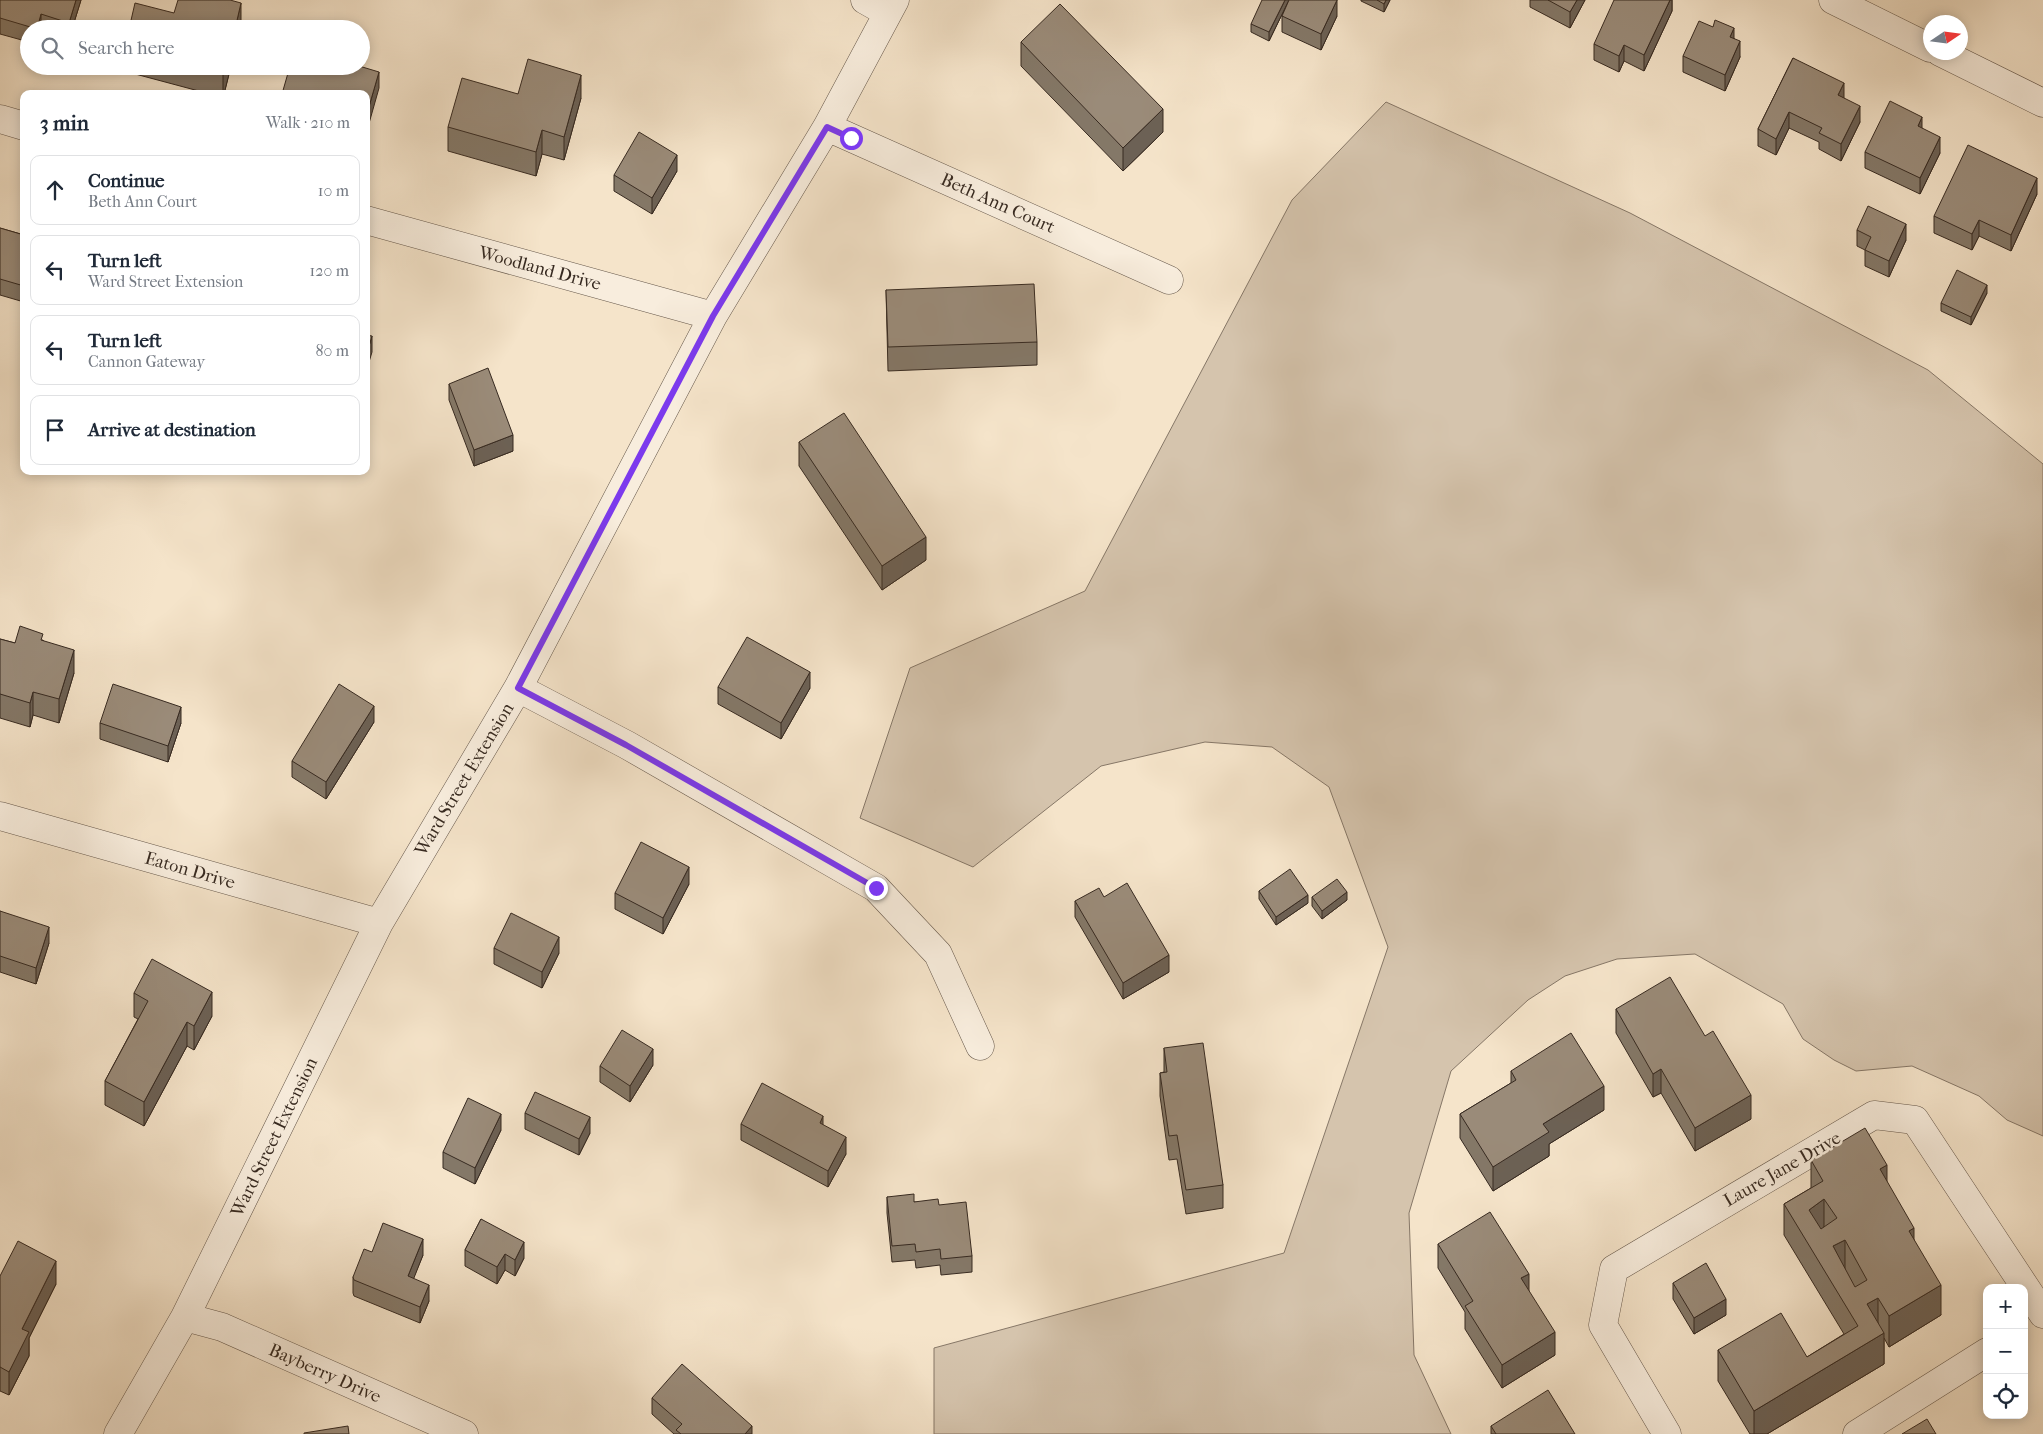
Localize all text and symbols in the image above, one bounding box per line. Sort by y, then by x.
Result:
north arrow [1923,15,1968,60]
search box [20,20,370,75]
icon: search [38,34,66,62]
text: Search here [78,37,174,59]
text: 3 min [40,111,89,135]
text: Walk · 210 m [266,113,350,132]
route start [840,127,863,150]
street label: Beth Ann Court [937,169,1059,238]
text: Continue [88,170,164,192]
icon: ahead [41,176,69,204]
text: 10 m [318,181,349,200]
text: Beth Ann Court [88,192,197,211]
street label: Woodland Drive [475,242,603,295]
text: Turn left [88,250,162,272]
icon: left [41,256,69,284]
text: 120 m [310,261,349,280]
text: Ward Street Extension [88,272,243,291]
text: Turn left [88,330,162,352]
icon: left [41,336,69,364]
text: 80 m [315,341,349,360]
text: Cannon Gateway [88,352,205,371]
icon: arrive [41,416,69,444]
text: Arrive at destination [88,419,256,441]
street label: Ward Street Extension [410,699,519,860]
street label: Eaton Drive [142,848,238,893]
route end [865,877,888,900]
street label: Ward Street Extension [226,1054,322,1221]
street label: Laure Jane Drive [1720,1127,1845,1211]
map controls [1983,1284,2028,1419]
button: + [1983,1284,2028,1329]
button: − [1983,1329,2028,1374]
street label: Bayberry Drive [266,1339,384,1408]
button: locate [1983,1374,2028,1419]

